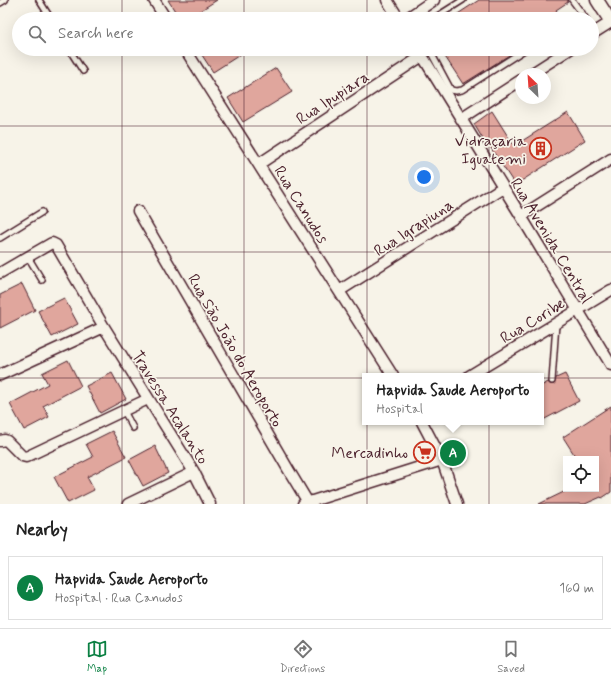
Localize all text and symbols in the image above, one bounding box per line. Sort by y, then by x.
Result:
search box [12,12,599,56]
icon: search [26,23,48,45]
text: Search here [58,24,134,44]
street label: Rua Ipupiara [292,67,373,130]
north arrow [515,68,551,104]
place label: Vidraçaria Iguatemi [455,131,526,170]
building icon: Vidraçaria Iguatemi [528,136,554,162]
street label: Rua Canudos [269,162,333,248]
your location [414,167,434,187]
street label: Rua Avenida Central [505,174,597,307]
street label: Rua Igrapiuna [370,195,458,262]
street label: Rua São João do Aeroporto [182,270,287,431]
street label: Rua Coribe [497,293,569,349]
street label: Travessa Acalanto [126,347,213,469]
popup [362,373,544,425]
text: Hapvida Saude Aeroporto [377,381,529,401]
text: Hospital [377,401,423,418]
pin: A [440,438,466,468]
supermarket icon: Mercadinho [411,439,437,465]
place label: Mercadinho [331,443,408,464]
map controls [563,456,599,492]
button: locate [563,456,599,492]
text: Nearby [16,519,68,541]
text: Hapvida Saude Aeroporto [55,570,208,590]
text: A [26,580,34,597]
text: 160 m [559,580,594,597]
text: Hospital · Rua Canudos [55,590,183,607]
tab: Map [86,638,108,676]
tab: Directions [280,638,325,676]
tab: Saved [497,638,525,676]

